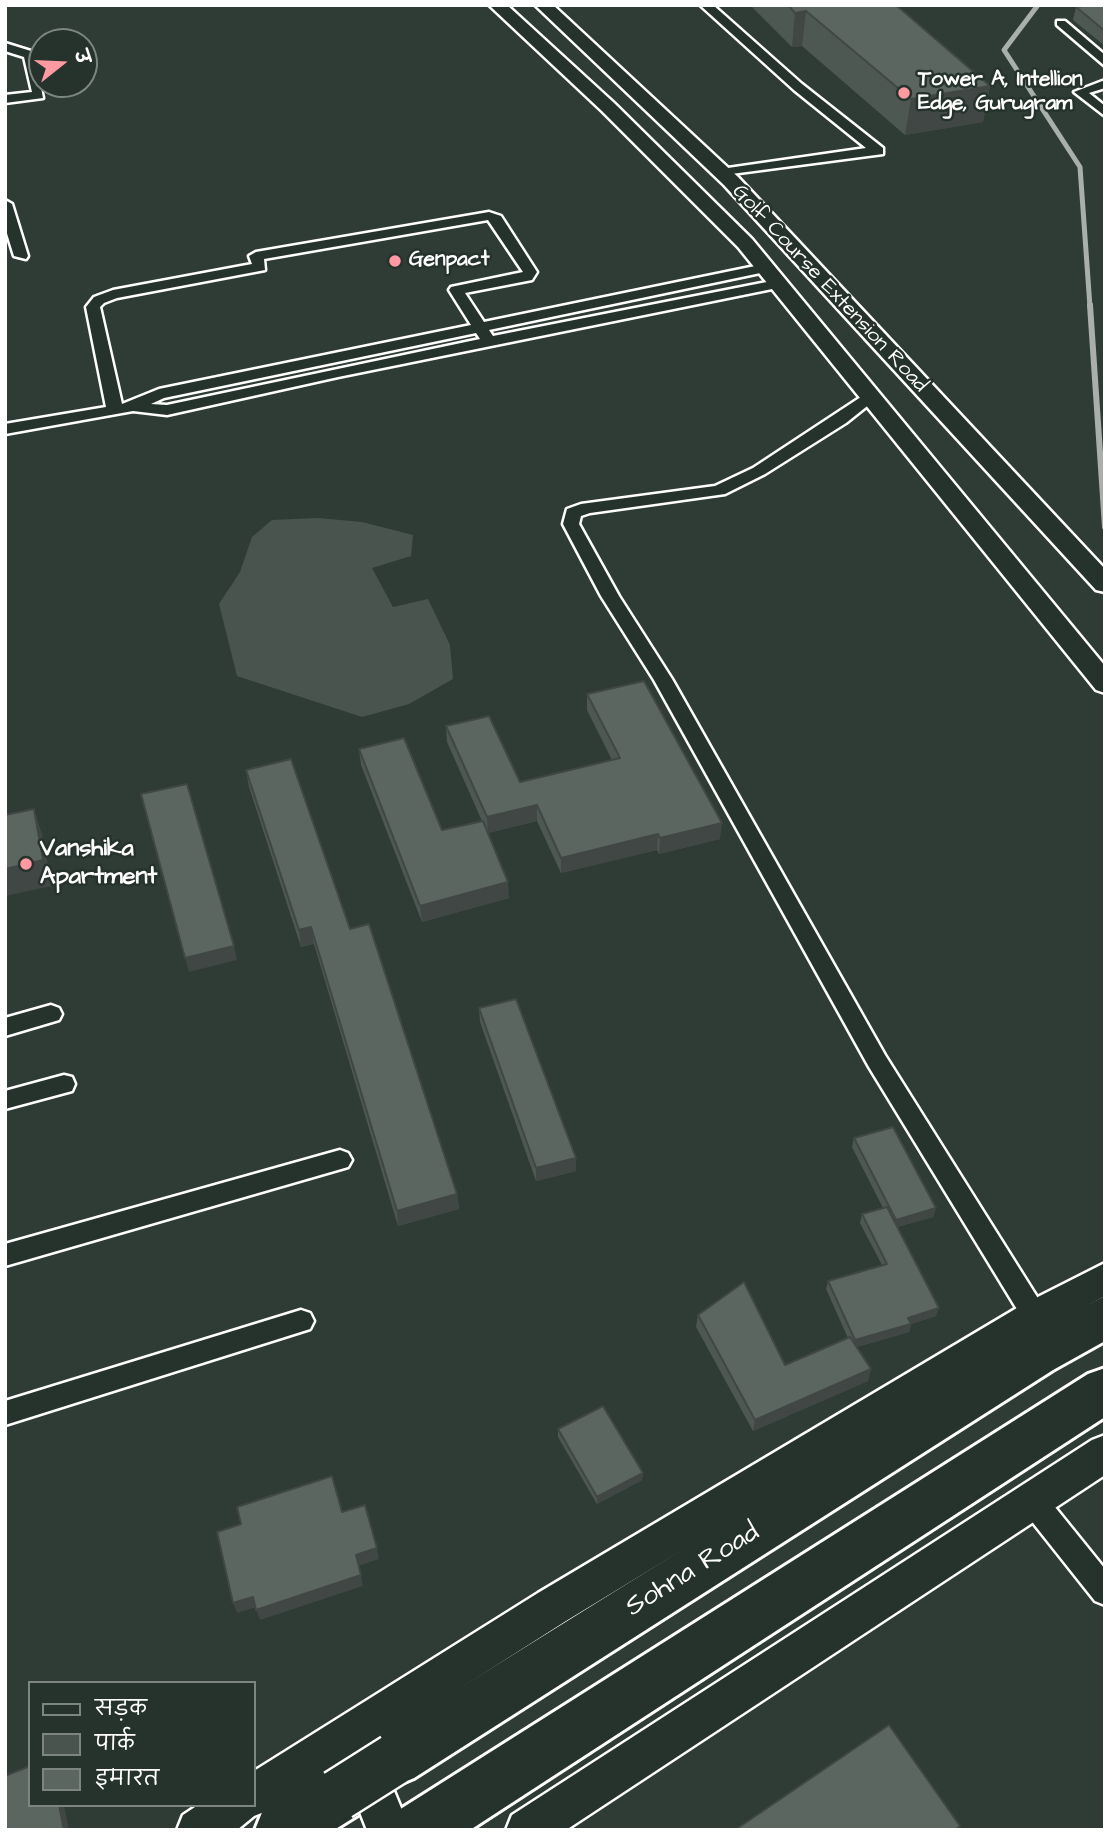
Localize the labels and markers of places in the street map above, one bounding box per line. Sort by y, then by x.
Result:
place label: Tower A, Intellion Edge, Gurugram [918,68,1082,118]
marker: Tower A, Intellion Edge, Gurugram [896,85,912,101]
place label: Genpact [409,248,490,274]
marker: Genpact [387,253,403,269]
place label: Vanshika Apartment [40,836,157,892]
marker: Vanshika Apartment [18,856,34,872]

